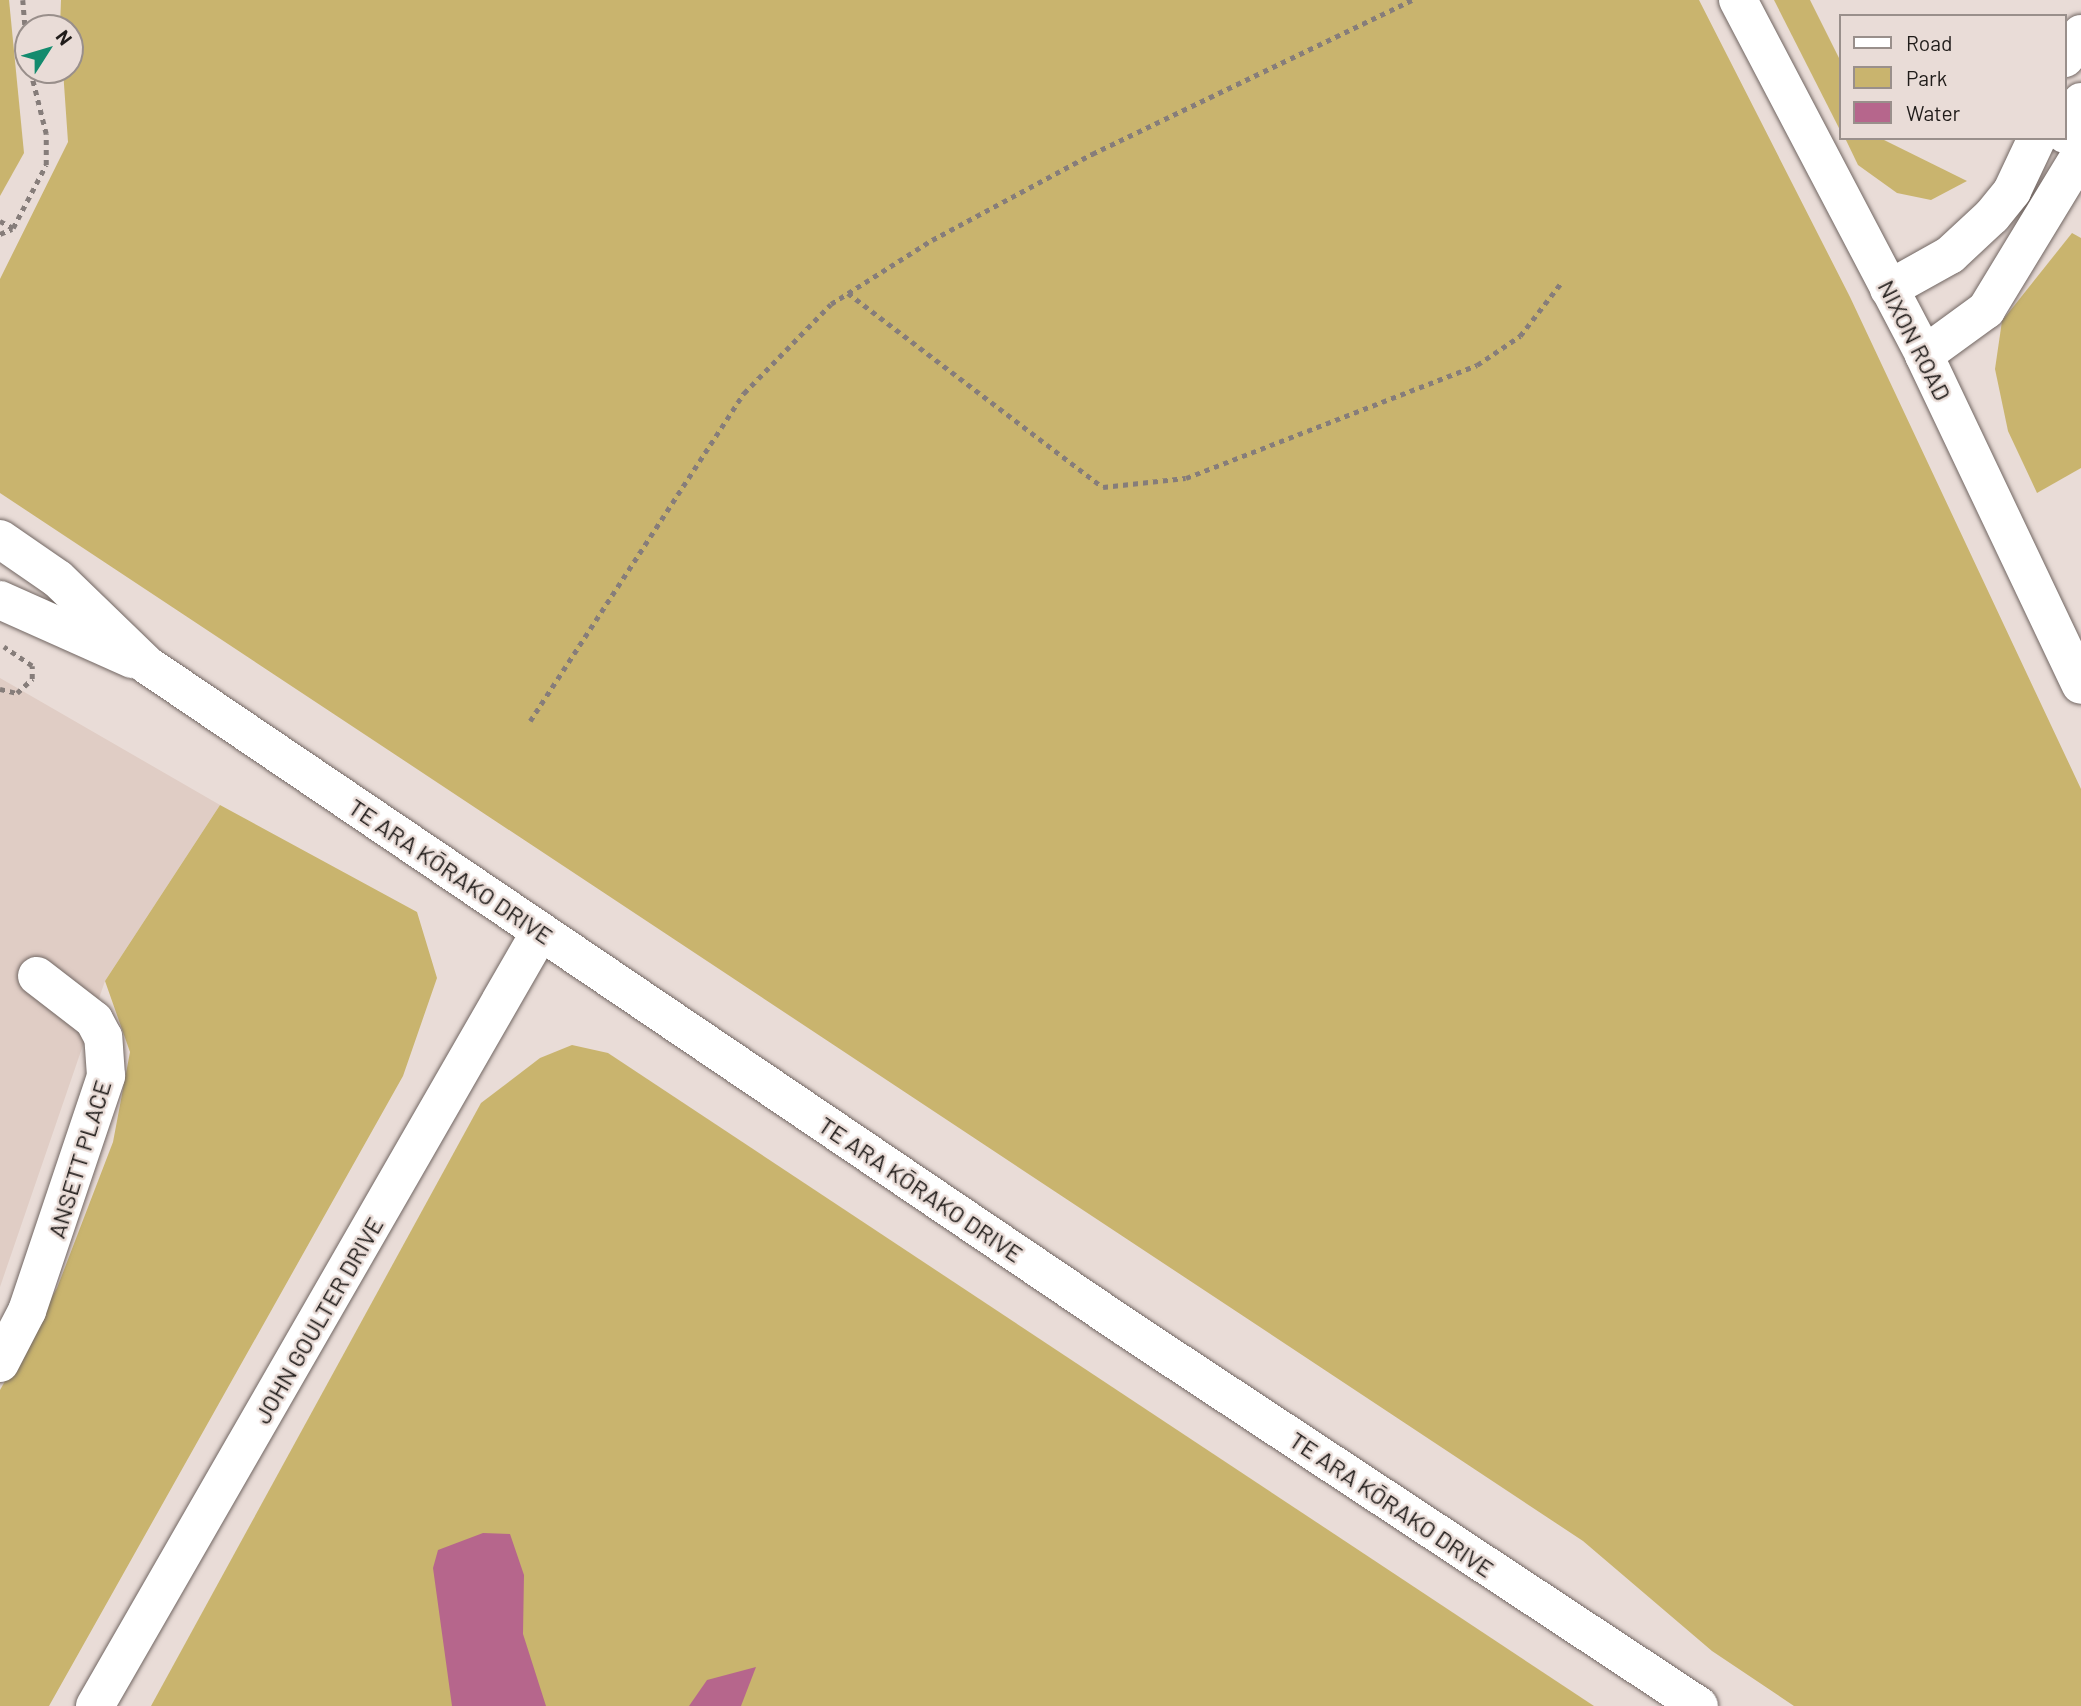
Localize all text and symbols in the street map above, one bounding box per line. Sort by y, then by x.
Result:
north arrow [14,14,84,84]
legend [1840,14,2067,140]
text: N [52,25,78,49]
text: Road [1906,30,1952,55]
text: Park [1906,65,1947,90]
text: Water [1906,100,1960,125]
street label: NIXON ROAD [1872,275,1958,405]
street label: TE ARA KŌRAKO DRIVE [343,792,559,950]
street label: ANSETT PLACE [41,1077,117,1241]
street label: TE ARA KŌRAKO DRIVE [813,1110,1029,1268]
street label: JOHN GOULTER DRIVE [247,1212,389,1428]
street label: TE ARA KŌRAKO DRIVE [1284,1425,1500,1583]

